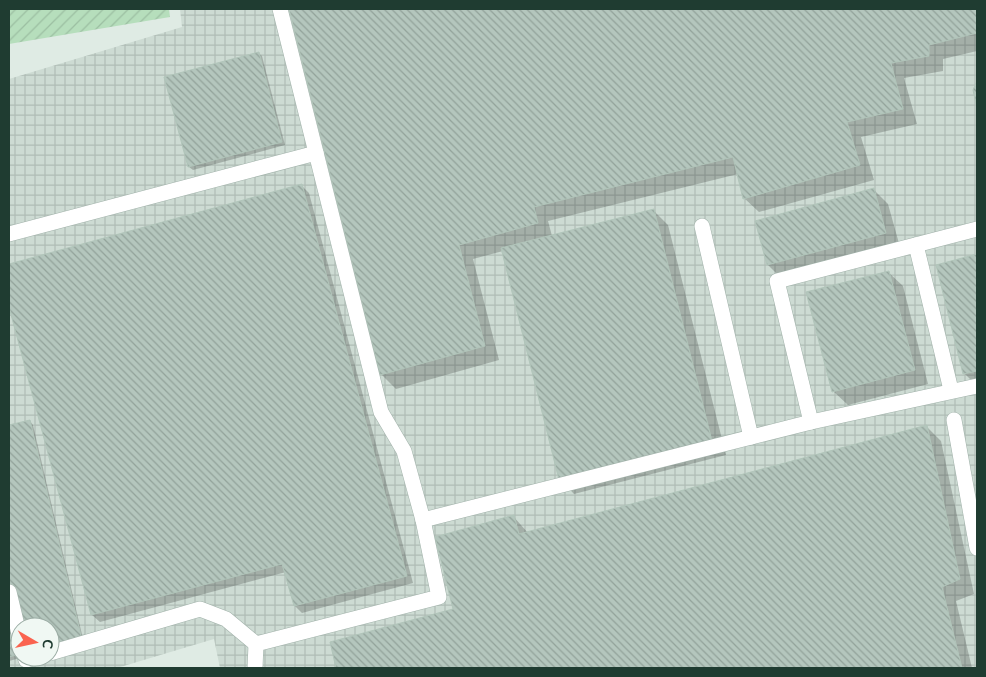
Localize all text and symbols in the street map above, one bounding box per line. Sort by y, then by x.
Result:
north arrow [10,617,60,667]
text: С [37,638,57,651]

